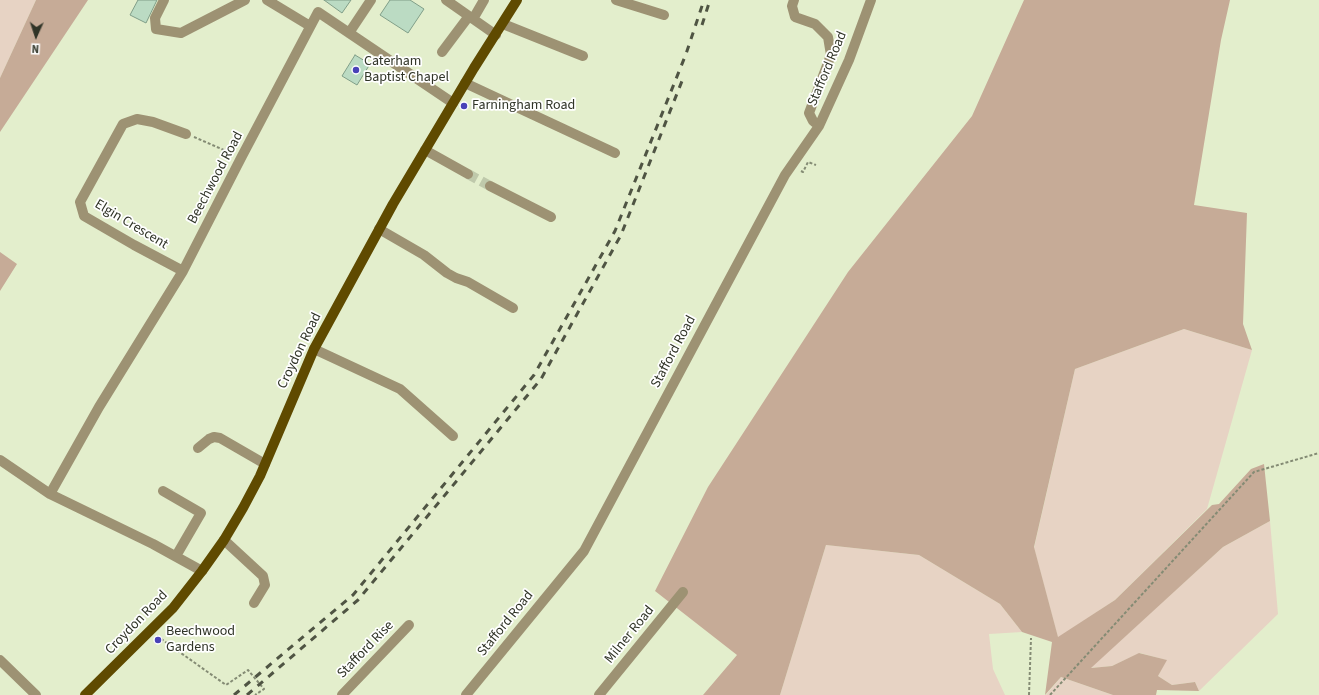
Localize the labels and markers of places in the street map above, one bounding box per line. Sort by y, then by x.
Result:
place label: Caterham Baptist Chapel [364,54,449,86]
marker: Caterham Baptist Chapel [351,65,361,75]
place label: Farningham Road [472,98,575,114]
marker: Farningham Road [459,101,469,111]
place label: Beechwood Gardens [166,624,235,656]
marker: Beechwood Gardens [153,635,163,645]

